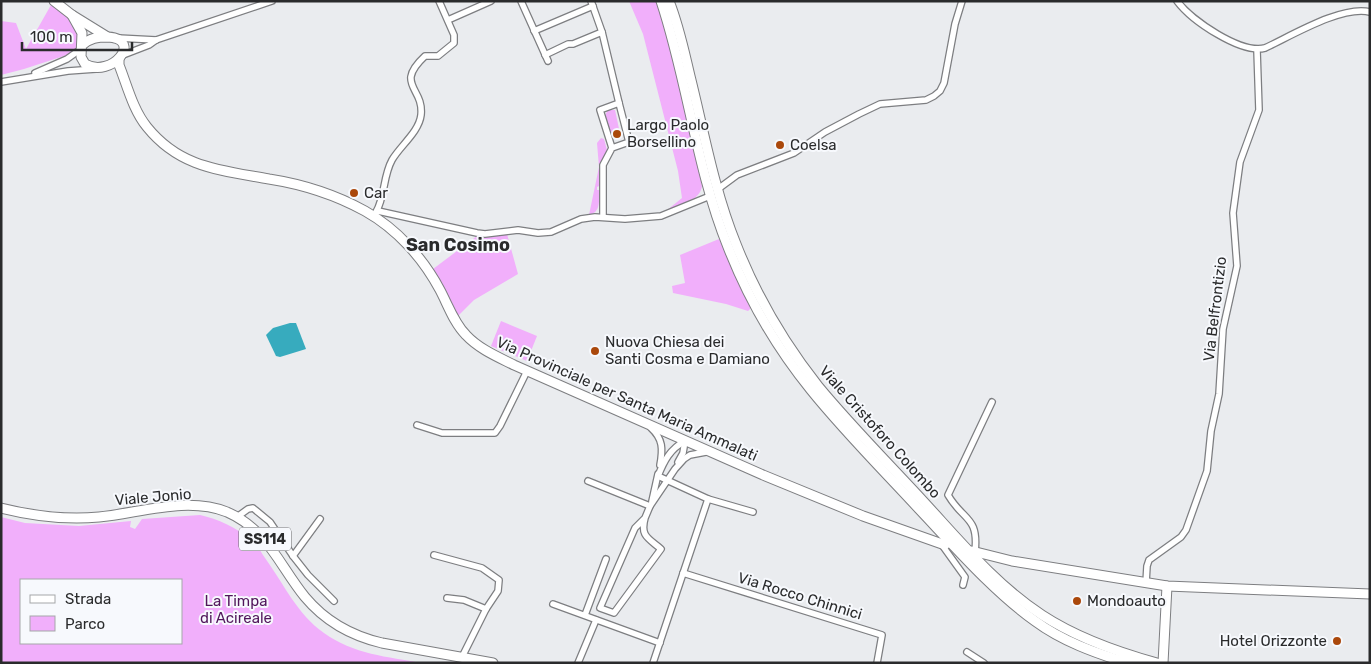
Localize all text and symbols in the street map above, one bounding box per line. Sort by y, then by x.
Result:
scale bar [22,20,132,52]
text: 100 m [30,28,72,46]
place label: Largo Paolo Borsellino [627,116,709,151]
marker: Largo Paolo Borsellino [611,128,623,140]
place label: Coelsa [790,136,837,154]
marker: Coelsa [774,139,786,151]
place label: Car [364,184,388,202]
marker: Car [348,187,360,199]
district label: San Cosimo [406,234,510,256]
street label: Via Belfrontizio [1200,255,1230,363]
street label: Via Provinciale per Santa Maria Ammalati [494,333,760,465]
place label: Nuova Chiesa dei Santi Cosma e Damiano [605,333,770,368]
marker: Nuova Chiesa dei Santi Cosma e Damiano [589,345,601,357]
street label: Viale Cristoforo Colombo [816,362,944,502]
street label: Viale Jonio [114,485,192,509]
road number: SS114 [239,528,291,550]
street label: Via Rocco Chinnici [736,569,864,623]
legend [20,579,182,644]
text: Strada [65,590,111,608]
park label: La Timpa di Acireale [200,592,272,627]
place label: Mondoauto [1087,592,1166,610]
marker: Mondoauto [1071,595,1083,607]
text: Parco [65,615,105,633]
place label: Hotel Orizzonte [1220,632,1327,650]
marker: Hotel Orizzonte [1331,635,1343,647]

